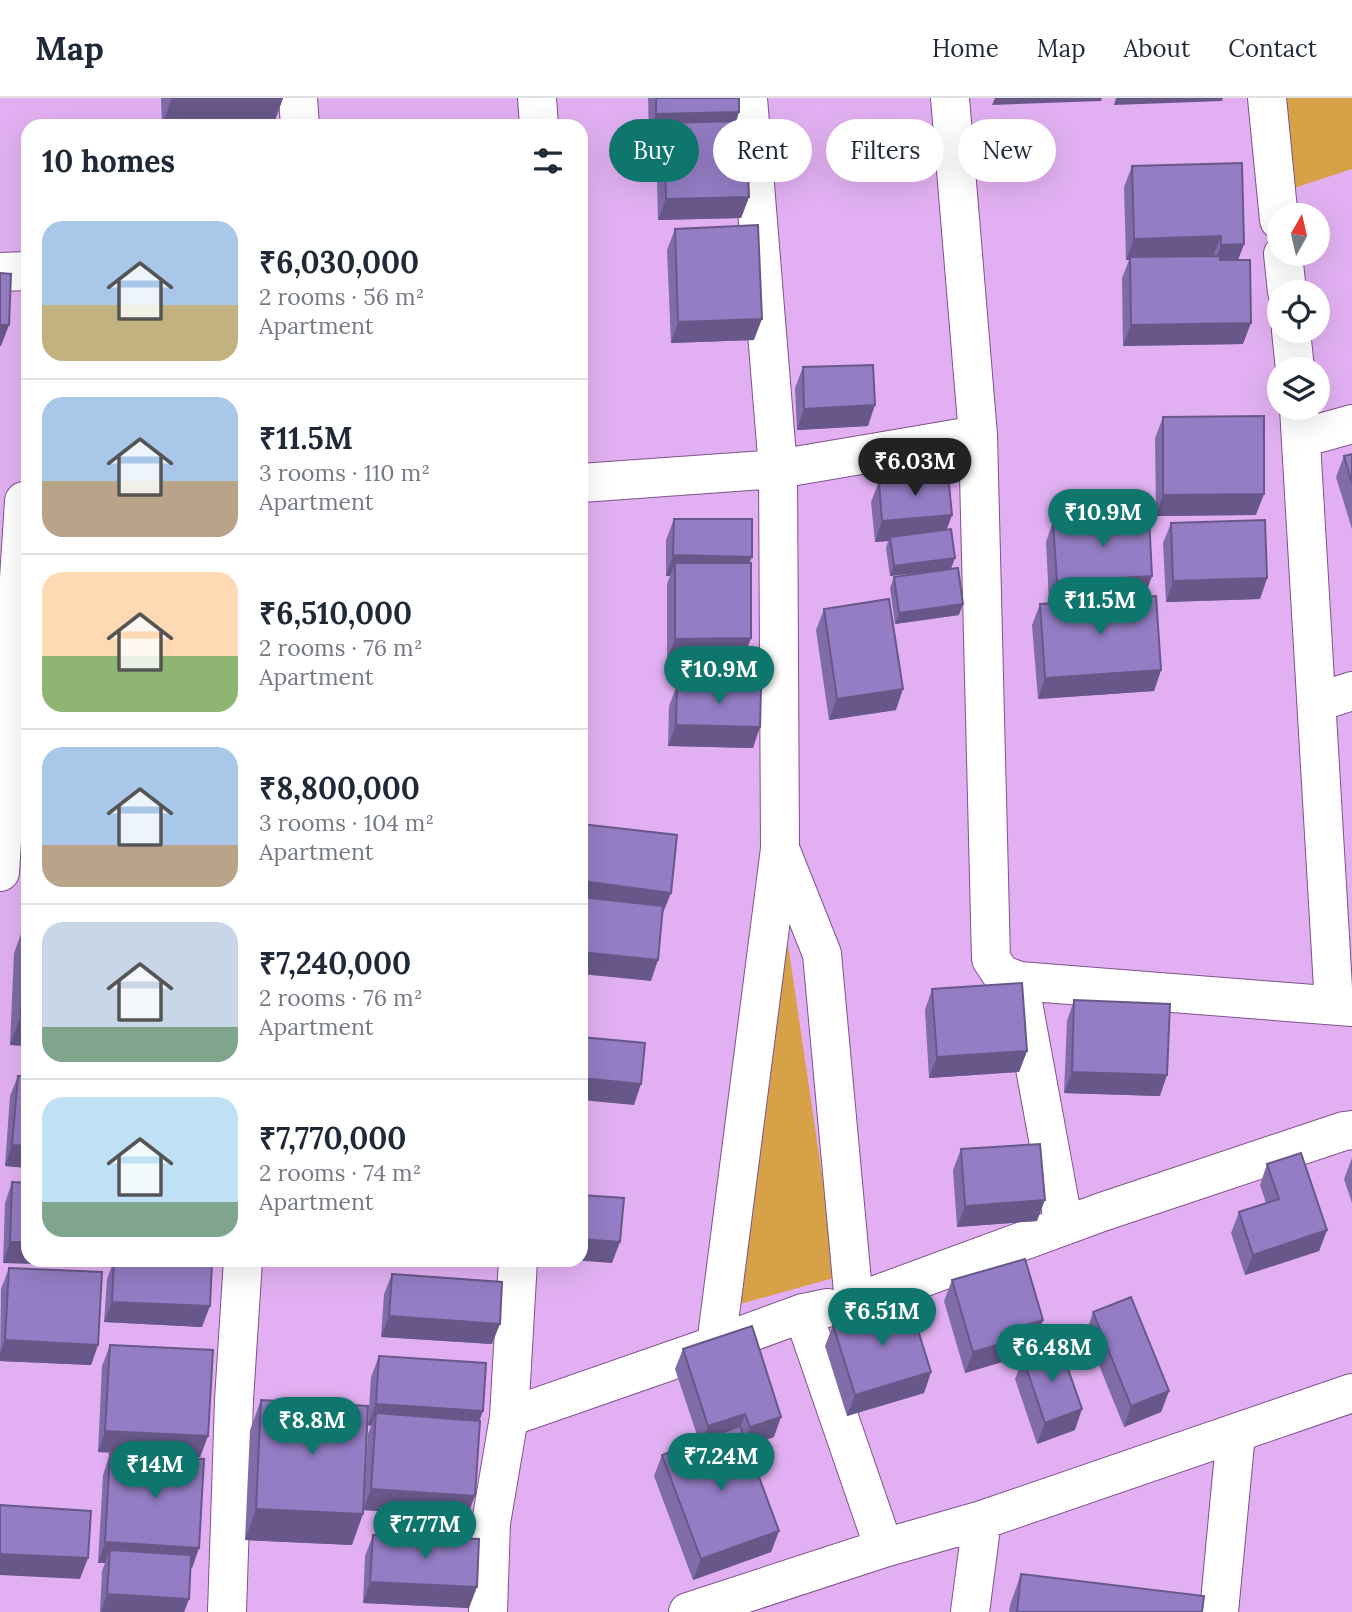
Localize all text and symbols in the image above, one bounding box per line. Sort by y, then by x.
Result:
text: Map [35,27,104,69]
text: Home [932,33,999,64]
text: Map [1037,33,1086,64]
text: About [1124,33,1190,64]
text: Contact [1228,33,1317,64]
chip: Buy [609,119,699,182]
chip: Rent [713,119,812,182]
chip: Filters [826,119,944,182]
chip: New [958,119,1056,182]
text: 10 homes [42,142,175,180]
icon: filters [529,142,567,180]
north arrow [1267,203,1330,266]
map controls [1267,203,1330,420]
text: ₹6,030,000 [259,243,419,281]
icon: home [98,249,182,333]
button: locate [1267,280,1330,343]
text: 2 rooms · 56 m² [259,282,424,311]
text: Apartment [259,311,374,340]
button: layers [1267,357,1330,420]
text: ₹11.5M [259,419,353,457]
icon: home [98,425,182,509]
pin: ₹6.03M [858,438,972,498]
text: ₹6.03M [874,446,956,475]
text: 3 rooms · 110 m² [259,458,430,487]
text: Apartment [259,487,374,516]
pin: ₹10.9M [1046,490,1160,549]
text: ₹10.9M [1064,497,1142,526]
pin: ₹11.5M [1043,578,1157,637]
text: ₹11.5M [1064,585,1136,614]
text: ₹6,510,000 [259,594,412,632]
icon: home [98,600,182,684]
text: 2 rooms · 76 m² [259,633,423,662]
pin: ₹10.9M [662,646,776,706]
text: ₹10.9M [680,654,758,683]
text: Apartment [259,662,374,691]
text: ₹8,800,000 [259,769,420,807]
icon: home [98,775,182,859]
text: 3 rooms · 104 m² [259,808,434,837]
text: Apartment [259,837,374,866]
text: ₹7,240,000 [259,944,411,982]
icon: home [98,950,182,1034]
text: 2 rooms · 76 m² [259,983,423,1012]
text: Apartment [259,1012,374,1041]
text: ₹7,770,000 [259,1119,406,1157]
icon: home [98,1125,182,1209]
text: 2 rooms · 74 m² [259,1158,421,1187]
text: Apartment [259,1187,374,1216]
pin: ₹6.51M [825,1288,939,1348]
text: ₹6.51M [844,1296,920,1325]
pin: ₹6.48M [995,1324,1109,1384]
text: ₹6.48M [1012,1332,1092,1361]
pin: ₹8.8M [263,1398,361,1457]
text: ₹8.8M [278,1405,346,1434]
pin: ₹7.24M [664,1434,778,1493]
text: ₹7.24M [683,1441,759,1470]
pin: ₹14M [114,1442,196,1501]
text: ₹14M [126,1449,184,1478]
pin: ₹7.77M [368,1502,482,1561]
text: ₹7.77M [389,1509,461,1538]

